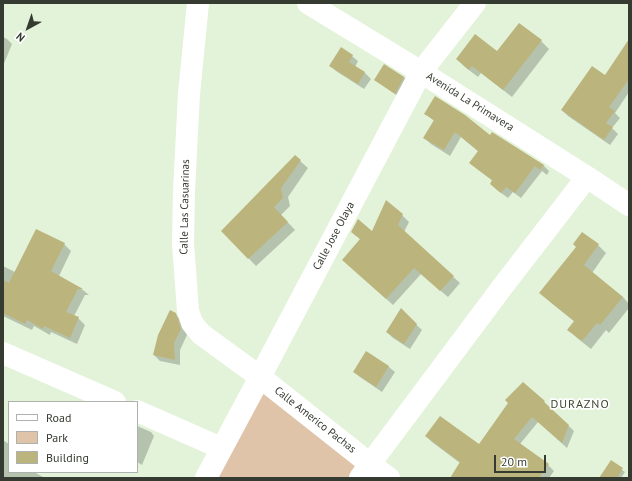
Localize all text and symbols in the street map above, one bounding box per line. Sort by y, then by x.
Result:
north arrow [8,8,48,48]
text: N [13,30,28,45]
street label: Avenida La Primavera [424,70,516,134]
street label: Calle Las Casuarinas [178,159,192,255]
street label: Calle Jose Olaya [310,200,358,272]
street label: Calle Americo Pachas [272,384,358,456]
district label: DURAZNO [550,398,610,412]
legend [8,401,138,473]
text: Road [46,410,71,425]
text: Park [46,430,68,445]
scale bar [496,447,548,473]
text: Building [46,450,89,465]
text: 20 m [501,454,527,469]

